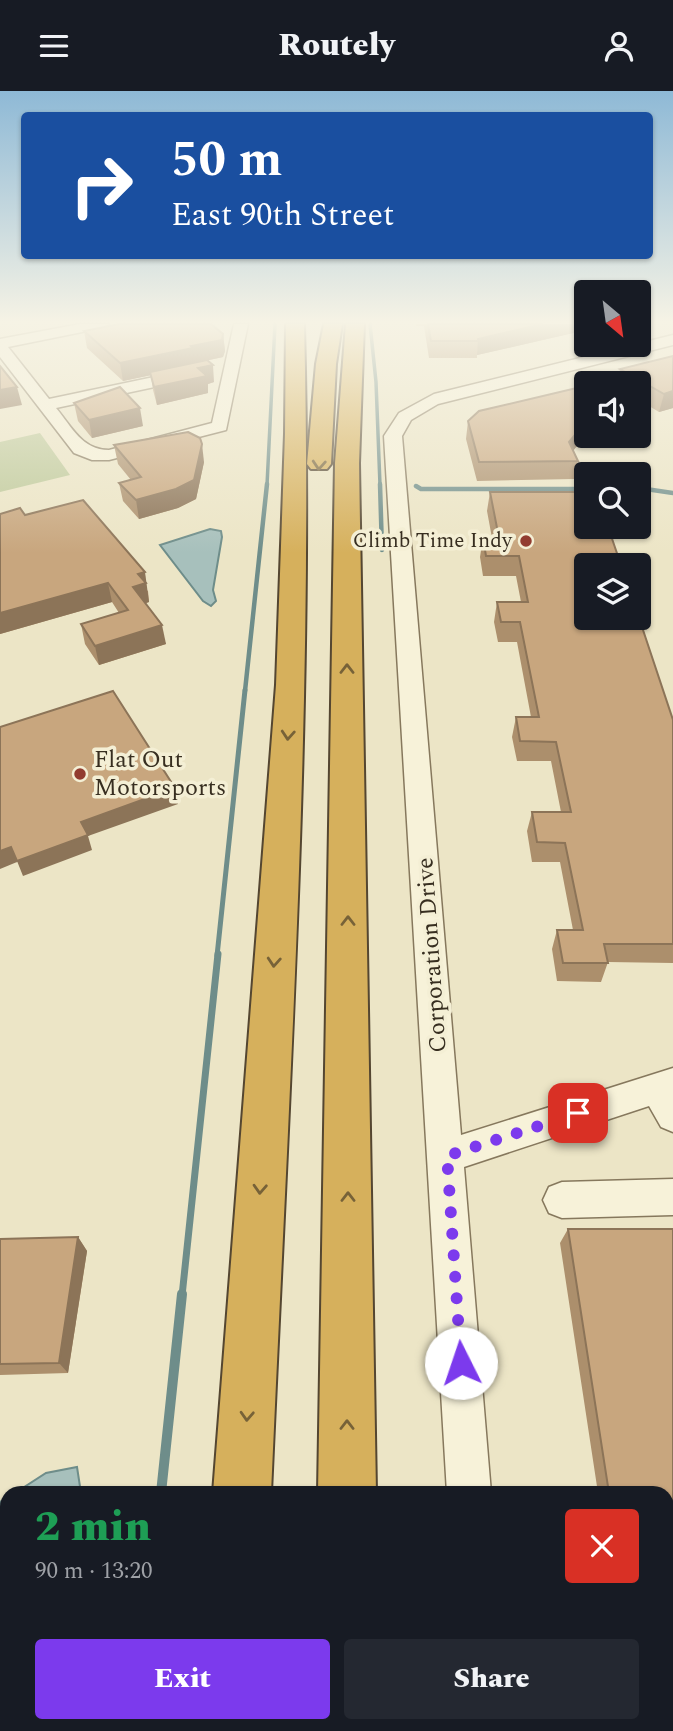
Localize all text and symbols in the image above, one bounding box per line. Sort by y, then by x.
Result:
text: Routely [278,21,395,70]
icon: menu [35,27,73,65]
icon: person [600,27,638,65]
text: 50 m [171,123,282,198]
icon: right [56,140,147,231]
text: East 90th Street [171,191,394,240]
north arrow [574,280,651,357]
map controls [574,280,651,630]
button: sound [574,371,651,448]
one-way arrow [312,460,327,471]
button: search [574,462,651,539]
place label: Climb Time Indy [353,525,513,557]
marker: Climb Time Indy [518,533,534,549]
button: layers [574,553,651,630]
one-way arrow [339,663,355,673]
one-way arrow [281,730,296,741]
place label: Flat Out Motorsports [94,742,226,806]
marker: Flat Out Motorsports [72,766,88,782]
street label: Corporation Drive [407,856,457,1054]
one-way arrow [340,915,355,926]
one-way arrow [267,957,282,968]
pin [548,1083,608,1143]
icon: arrive [559,1094,597,1132]
one-way arrow [253,1184,268,1195]
one-way arrow [340,1191,356,1202]
position arrow [424,1326,498,1400]
one-way arrow [240,1411,255,1422]
one-way arrow [339,1419,355,1429]
text: 2 min [35,1496,151,1559]
button: close [565,1509,639,1583]
text: 90 m · 13:20 [35,1554,153,1589]
button: Exit [35,1639,330,1719]
button: Share [344,1639,639,1719]

